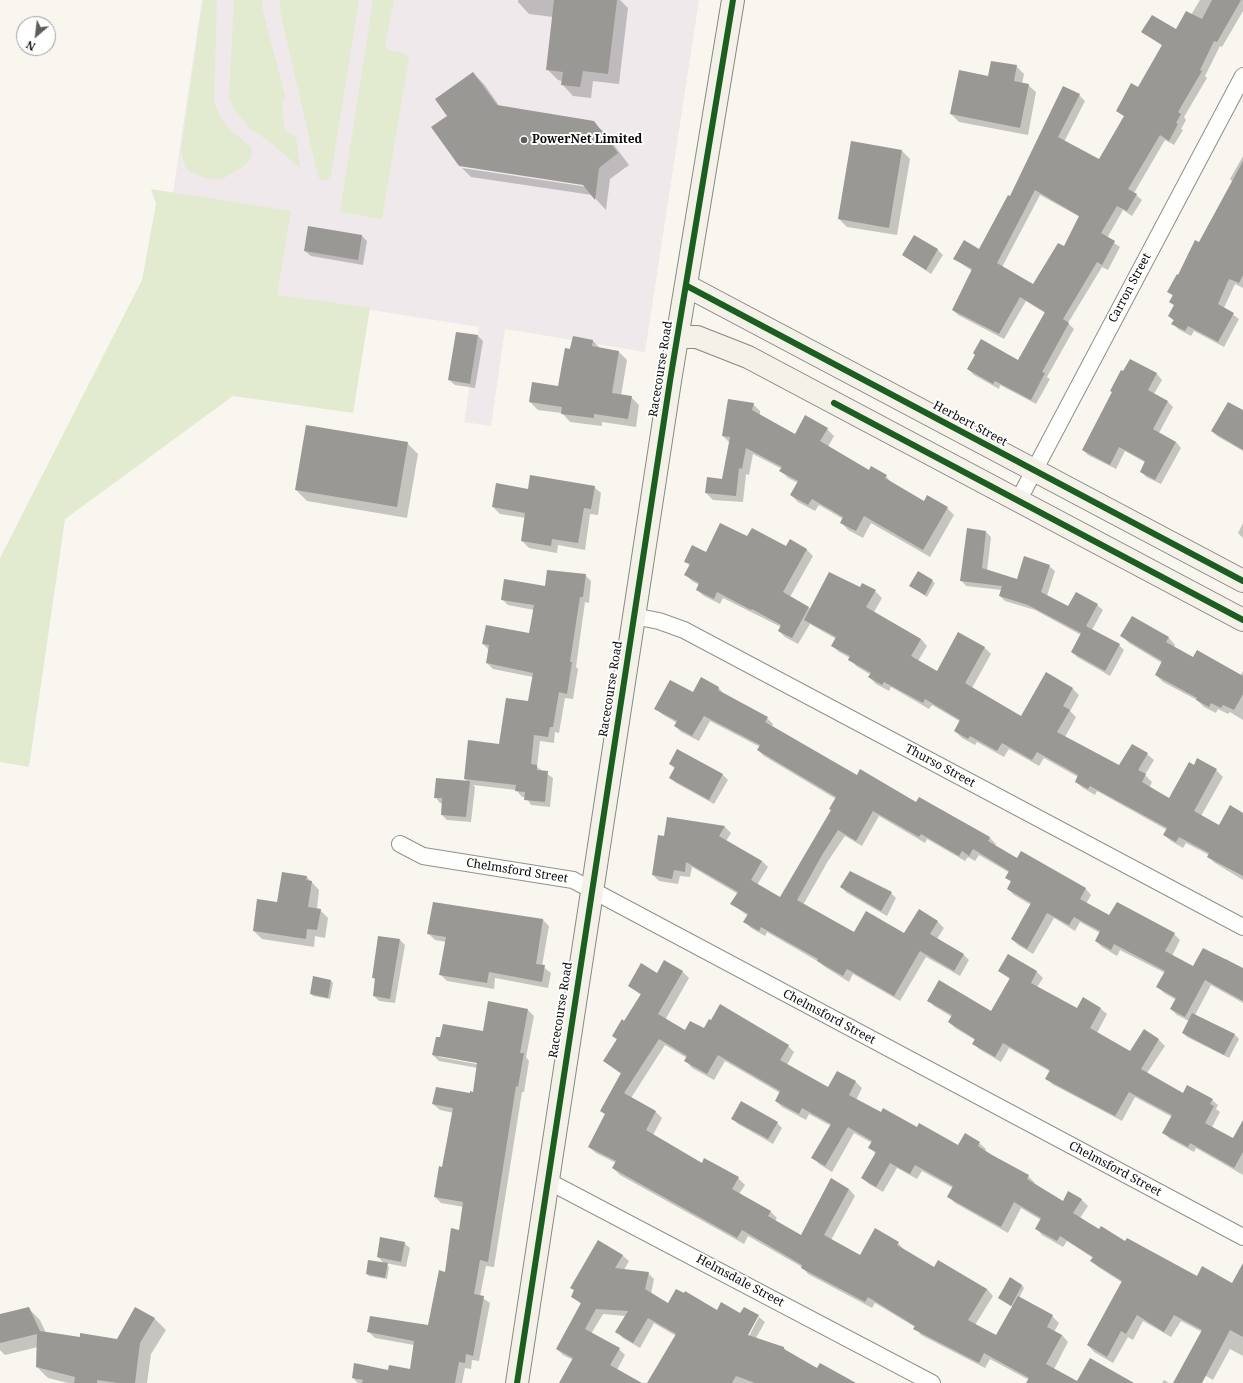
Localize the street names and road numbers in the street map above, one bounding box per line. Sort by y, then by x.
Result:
street label: Carron Street [1106,251,1154,325]
street label: Racecourse Road [646,320,676,418]
street label: Herbert Street [930,398,1010,450]
street label: Racecourse Road [596,640,626,738]
street label: Thurso Street [903,742,977,790]
street label: Chelmsford Street [465,856,569,886]
street label: Racecourse Road [546,961,576,1059]
street label: Chelmsford Street [780,987,878,1047]
street label: Chelmsford Street [1066,1139,1164,1199]
street label: Helmsdale Street [694,1252,786,1310]

